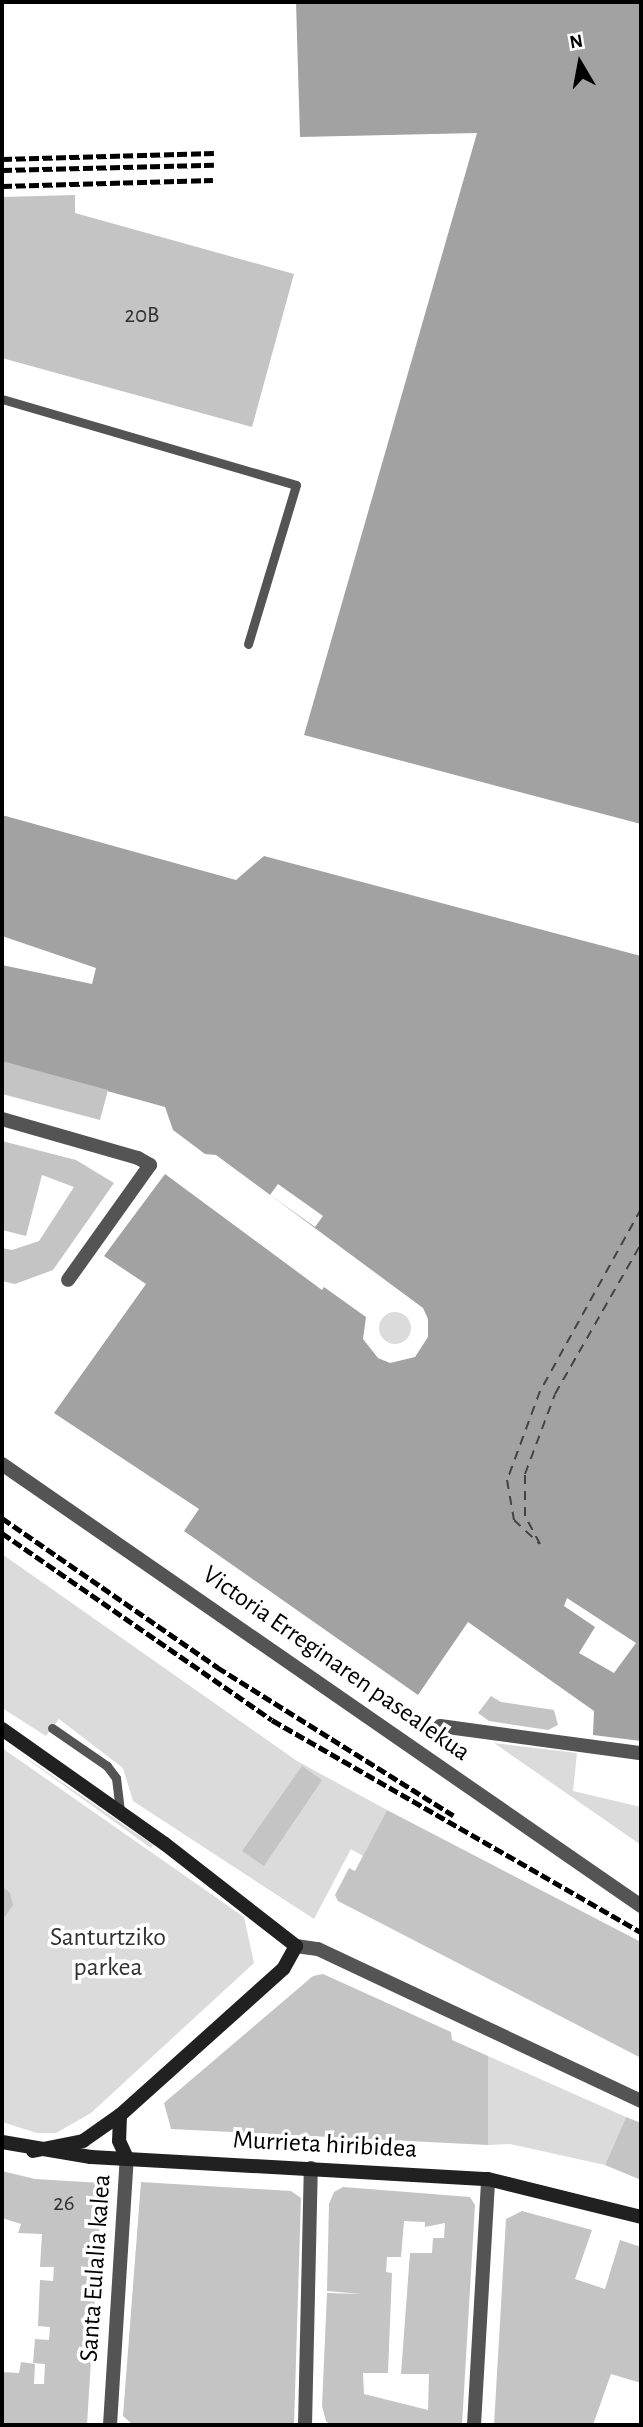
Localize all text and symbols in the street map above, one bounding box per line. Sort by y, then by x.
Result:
north arrow [545,28,615,98]
text: N [568,31,584,52]
house number: 20B [125,302,159,330]
street label: Victoria Erreginaren pasealekua [196,1560,476,1768]
park label: Santurtziko parkea [50,1922,166,1983]
street label: Murrieta hiribidea [232,2125,418,2165]
street label: Santa Eulalia kalea [74,2173,118,2363]
house number: 26 [53,2190,75,2218]

